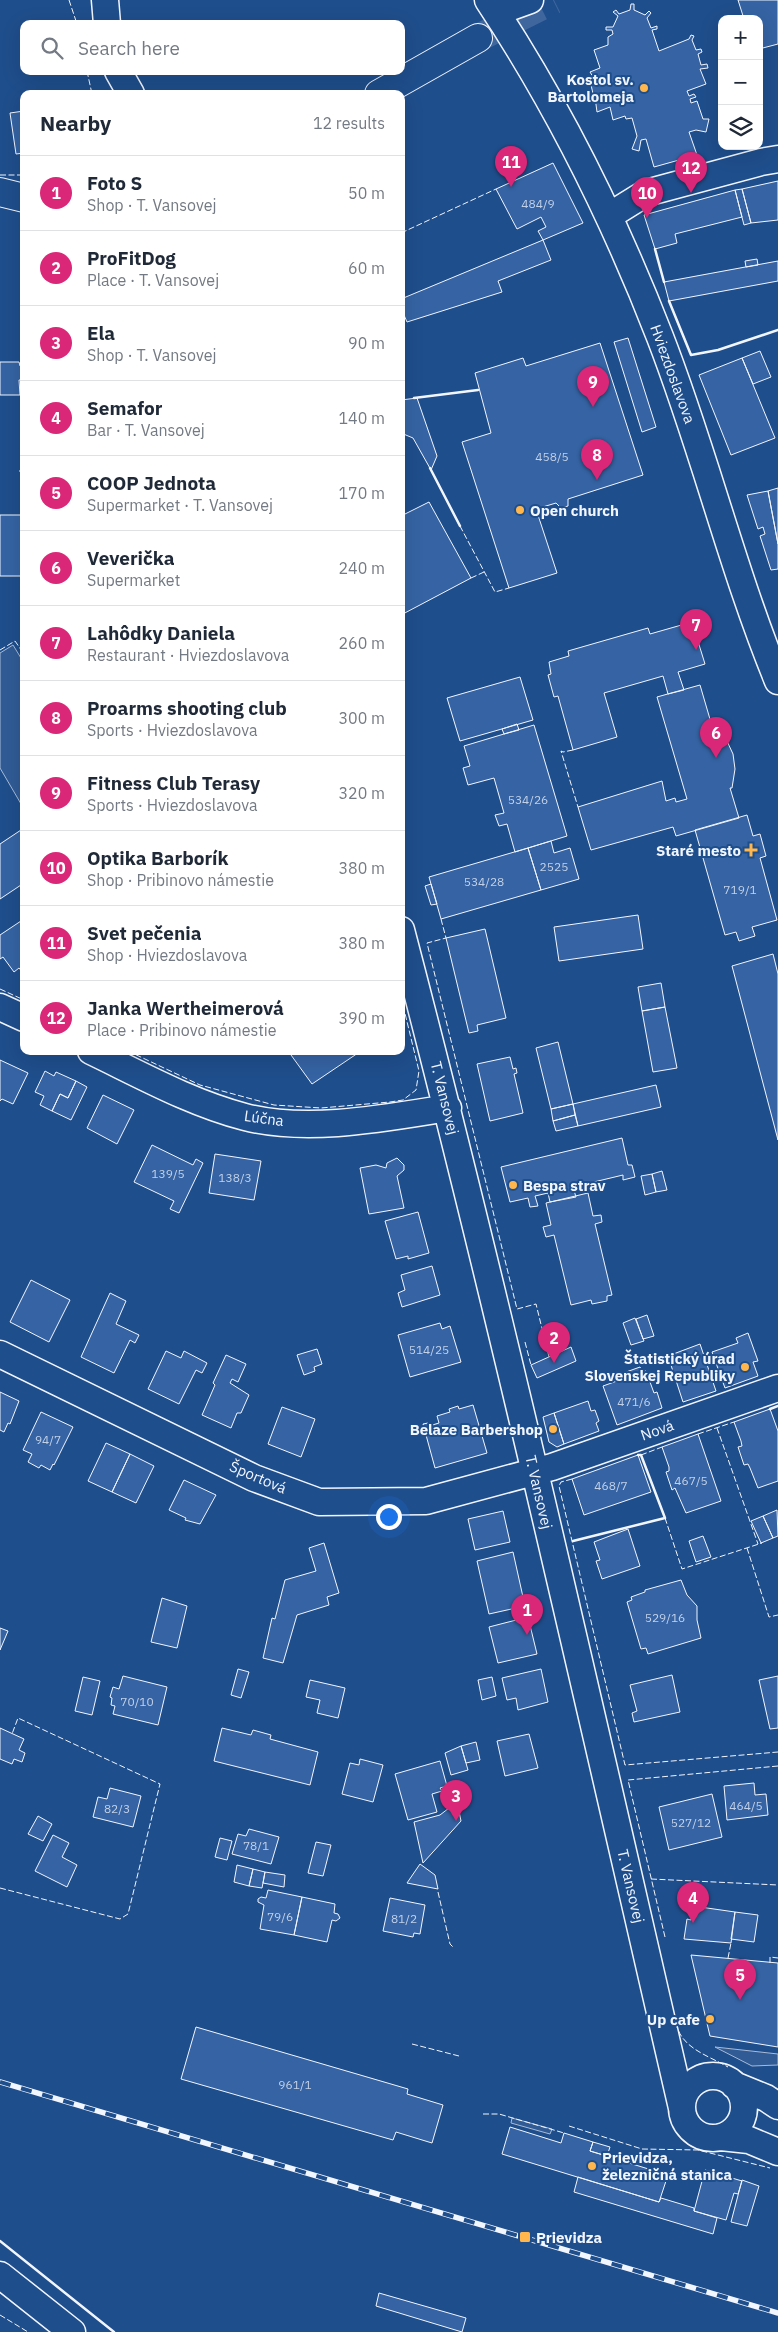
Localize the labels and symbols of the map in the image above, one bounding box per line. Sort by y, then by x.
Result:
place label: Kostol sv. Bartolomeja [548,70,634,106]
marker: Kostol sv. Bartolomeja [638,82,650,94]
pin: 11 [495,146,527,187]
pin: 12 [675,152,707,193]
pin: 10 [631,177,663,218]
house number: 484/9 [521,196,555,211]
street label: Hviezdoslavova [646,322,700,426]
pin: 9 [577,366,609,407]
pin: 8 [581,439,613,480]
house number: 458/5 [535,449,569,464]
place label: Open church [530,501,619,520]
marker: Open church [514,504,526,516]
pin: 7 [680,609,712,650]
pin: 6 [700,717,732,758]
house number: 534/26 [508,792,548,807]
place label: Staré mesto [656,841,741,860]
marker: Staré mesto [745,844,757,856]
house number: 2525 [540,859,568,874]
house number: 534/28 [464,874,504,889]
house number: 719/1 [723,882,757,897]
street label: T. Vansovej [427,1059,463,1137]
street label: Lúčna [243,1106,285,1130]
house number: 139/5 [151,1166,185,1181]
house number: 138/3 [218,1170,252,1185]
place label: Bespa strav [523,1176,606,1195]
marker: Bespa strav [507,1179,519,1191]
pin: 2 [538,1322,570,1363]
house number: 514/25 [409,1342,449,1357]
place label: Štatistický úrad Slovenskej Republiky [584,1349,735,1385]
marker: Štatistický úrad Slovenskej Republiky [739,1361,751,1373]
house number: 471/6 [617,1394,651,1409]
street label: Nová [638,1415,676,1445]
place label: Belaze Barbershop [410,1420,543,1439]
marker: Belaze Barbershop [547,1423,559,1435]
house number: 94/7 [35,1432,61,1447]
street label: T. Vansovej [521,1453,557,1531]
street label: Športová [227,1457,289,1497]
house number: 467/5 [674,1473,708,1488]
house number: 468/7 [594,1478,628,1493]
your location [376,1504,402,1530]
pin: 1 [511,1594,543,1635]
house number: 529/16 [645,1610,685,1625]
house number: 70/10 [120,1694,154,1709]
pin: 3 [440,1780,472,1821]
house number: 464/5 [729,1798,763,1813]
house number: 82/3 [104,1801,130,1816]
house number: 527/12 [671,1815,711,1830]
house number: 78/1 [243,1838,269,1853]
street label: T. Vansovej [613,1847,649,1925]
pin: 4 [677,1882,709,1923]
house number: 79/6 [267,1909,293,1924]
house number: 81/2 [391,1911,417,1926]
pin: 5 [724,1959,756,2000]
place label: Up cafe [647,2010,700,2029]
marker: Up cafe [704,2013,716,2025]
house number: 961/1 [278,2077,312,2092]
place label: Prievidza, železničná stanica [602,2148,732,2184]
marker: Prievidza, železničná stanica [586,2160,598,2172]
place label: Prievidza [536,2228,603,2247]
marker: Prievidza [518,2230,532,2244]

